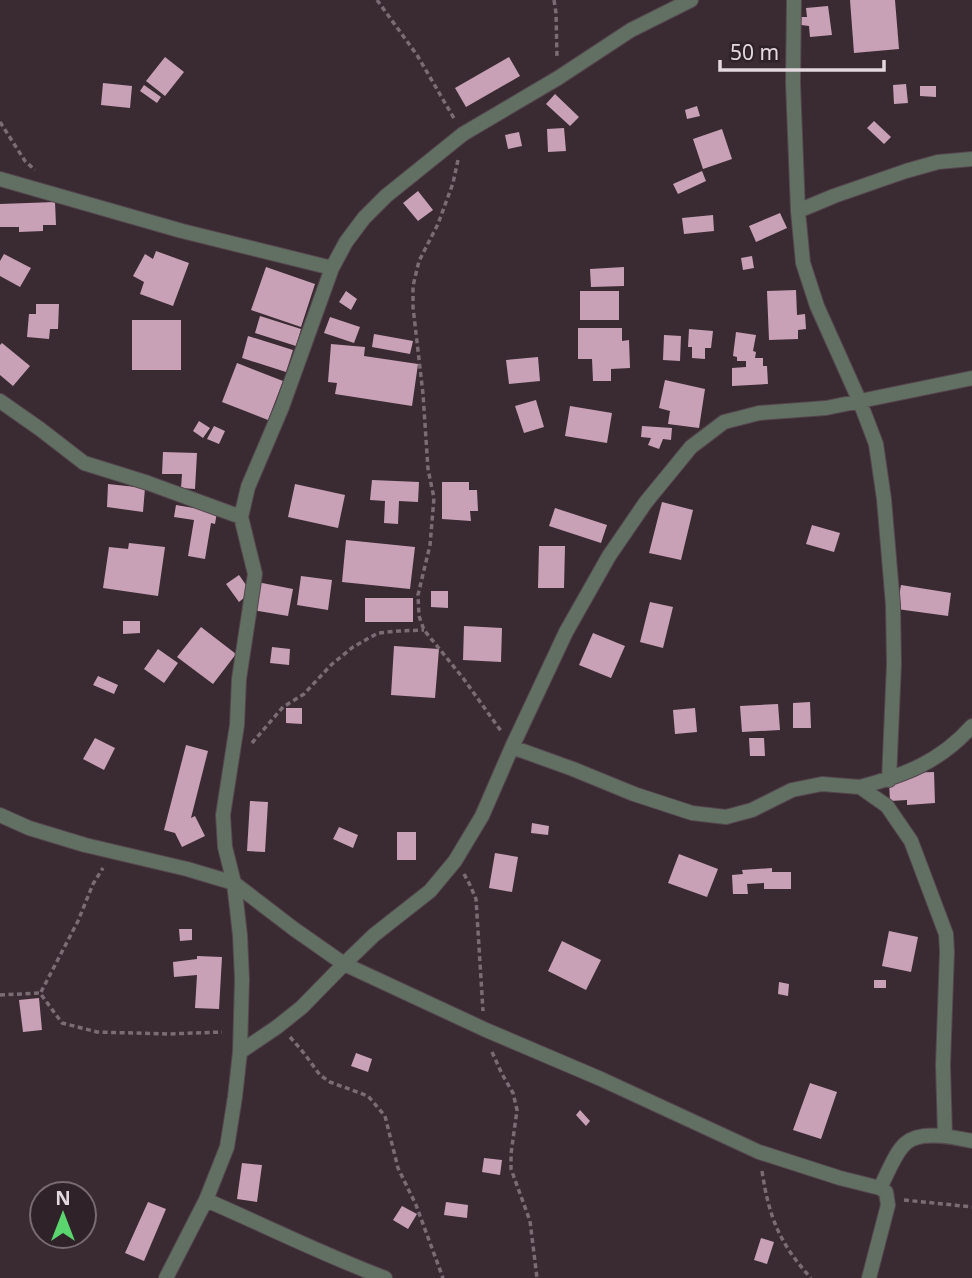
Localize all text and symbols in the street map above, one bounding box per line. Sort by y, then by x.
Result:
scale bar [720,28,884,72]
text: 50 m [730,38,779,66]
north arrow [28,1180,98,1250]
text: N [55,1185,71,1211]

